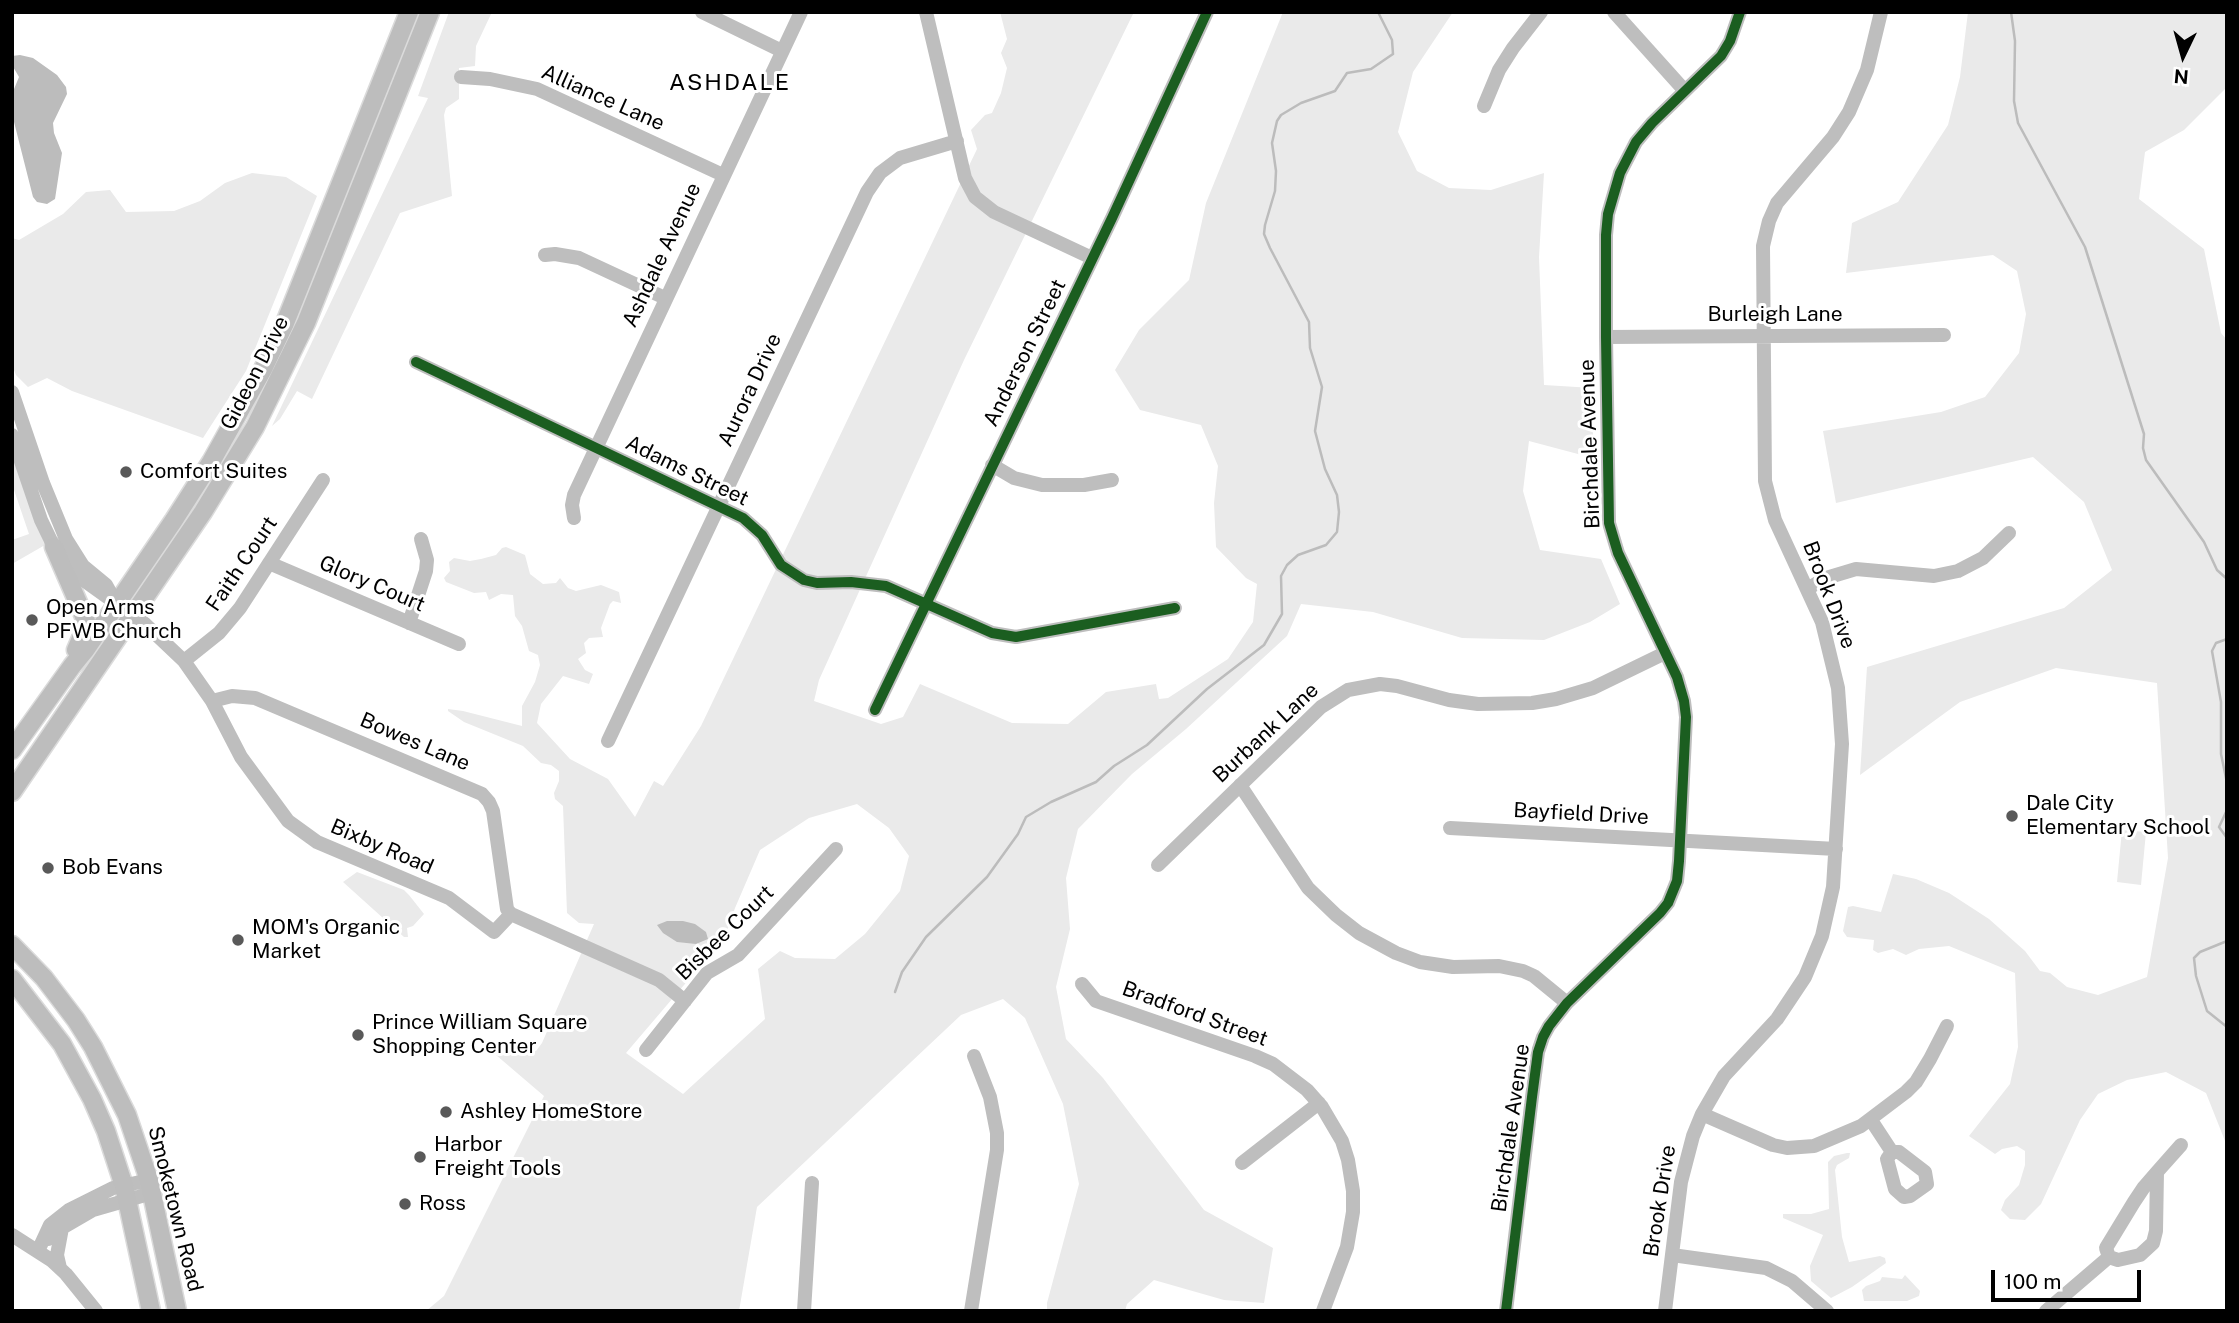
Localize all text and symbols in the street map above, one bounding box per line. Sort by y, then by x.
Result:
north arrow [2148,21,2218,91]
street label: Alliance Lane [538,60,668,136]
text: N [2173,65,2190,89]
district label: ASHDALE [670,69,790,97]
street label: Ashdale Avenue [618,179,706,331]
street label: Anderson Street [978,275,1072,431]
street label: Burleigh Lane [1707,302,1843,328]
street label: Gideon Drive [216,312,294,434]
street label: Aurora Drive [713,329,787,451]
street label: Birchdale Avenue [1574,359,1606,529]
street label: Adams Street [621,430,753,512]
place label: Comfort Suites [140,459,287,485]
marker: Comfort Suites [118,464,134,480]
street label: Faith Court [201,512,283,616]
street label: Brook Drive [1797,538,1861,652]
street label: Glory Court [315,550,429,618]
place label: Open Arms PFWB Church [46,595,182,645]
marker: Open Arms PFWB Church [24,612,40,628]
street label: Burbank Lane [1208,678,1324,788]
street label: Bowes Lane [356,708,474,776]
place label: Dale City Elementary School [2026,791,2210,841]
street label: Bayfield Drive [1513,798,1649,830]
marker: Dale City Elementary School [2004,808,2020,824]
street label: Bixby Road [327,814,437,880]
place label: Bob Evans [62,855,163,881]
marker: Bob Evans [40,860,56,876]
street label: Bisbee Court [671,880,779,986]
place label: MOM's Organic Market [252,915,400,965]
marker: MOM's Organic Market [230,932,246,948]
street label: Bradford Street [1119,976,1271,1052]
place label: Prince William Square Shopping Center [372,1010,587,1060]
marker: Prince William Square Shopping Center [350,1027,366,1043]
street label: Birchdale Avenue [1487,1042,1535,1214]
place label: Ashley HomeStore [460,1099,642,1125]
marker: Ashley HomeStore [438,1104,454,1120]
street label: Smoketown Road [142,1124,208,1294]
place label: Harbor Freight Tools [434,1132,561,1182]
street label: Brook Drive [1639,1143,1681,1259]
marker: Harbor Freight Tools [412,1149,428,1165]
place label: Ross [419,1191,466,1217]
marker: Ross [397,1196,413,1212]
scale bar [1994,1256,2144,1300]
text: 100 m [2004,1269,2061,1294]

